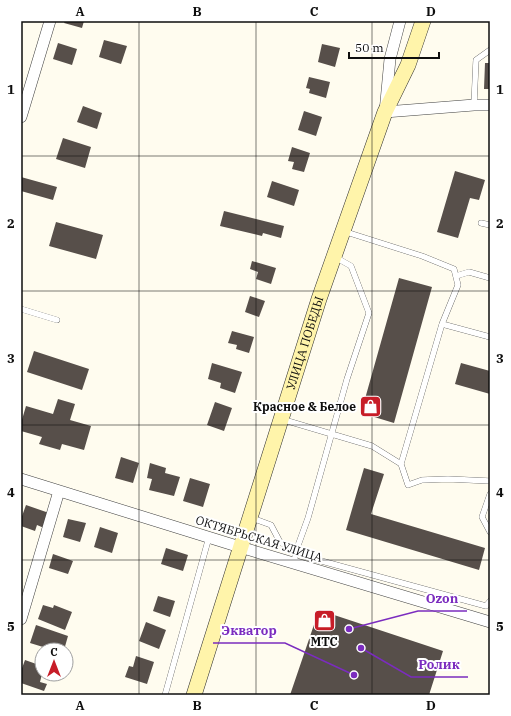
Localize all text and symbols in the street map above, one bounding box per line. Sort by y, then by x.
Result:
text: A [75,3,85,20]
text: B [192,3,202,20]
text: C [310,3,319,20]
text: D [426,3,436,20]
scale bar [349,34,439,60]
text: 50 m [355,40,384,55]
text: 1 [7,81,15,98]
text: 1 [496,81,504,98]
text: 2 [7,215,15,232]
text: 2 [496,215,504,232]
street label: УЛИЦА ПОБЕДЫ [283,294,326,392]
text: 3 [7,350,15,367]
text: 3 [496,350,504,367]
shop icon: Красное & Белое [358,394,384,420]
place label: Красное & Белое [253,399,356,414]
text: 4 [7,484,15,501]
text: 4 [496,484,504,501]
street label: ОКТЯБРЬСКАЯ УЛИЦА [194,512,325,565]
callout: Ozon [418,586,467,611]
text: Ozon [426,590,459,607]
shop icon: МТС [311,608,337,634]
text: 5 [7,618,15,635]
callout: Экватор [213,618,285,643]
text: 5 [496,618,504,635]
text: Экватор [221,622,277,639]
place label: МТС [311,634,338,649]
north arrow [34,642,74,682]
text: С [50,645,58,659]
callout: Ролик [411,652,468,677]
text: Ролик [418,656,460,673]
text: A [75,697,85,714]
text: B [192,697,202,714]
text: C [310,697,319,714]
text: D [426,697,436,714]

